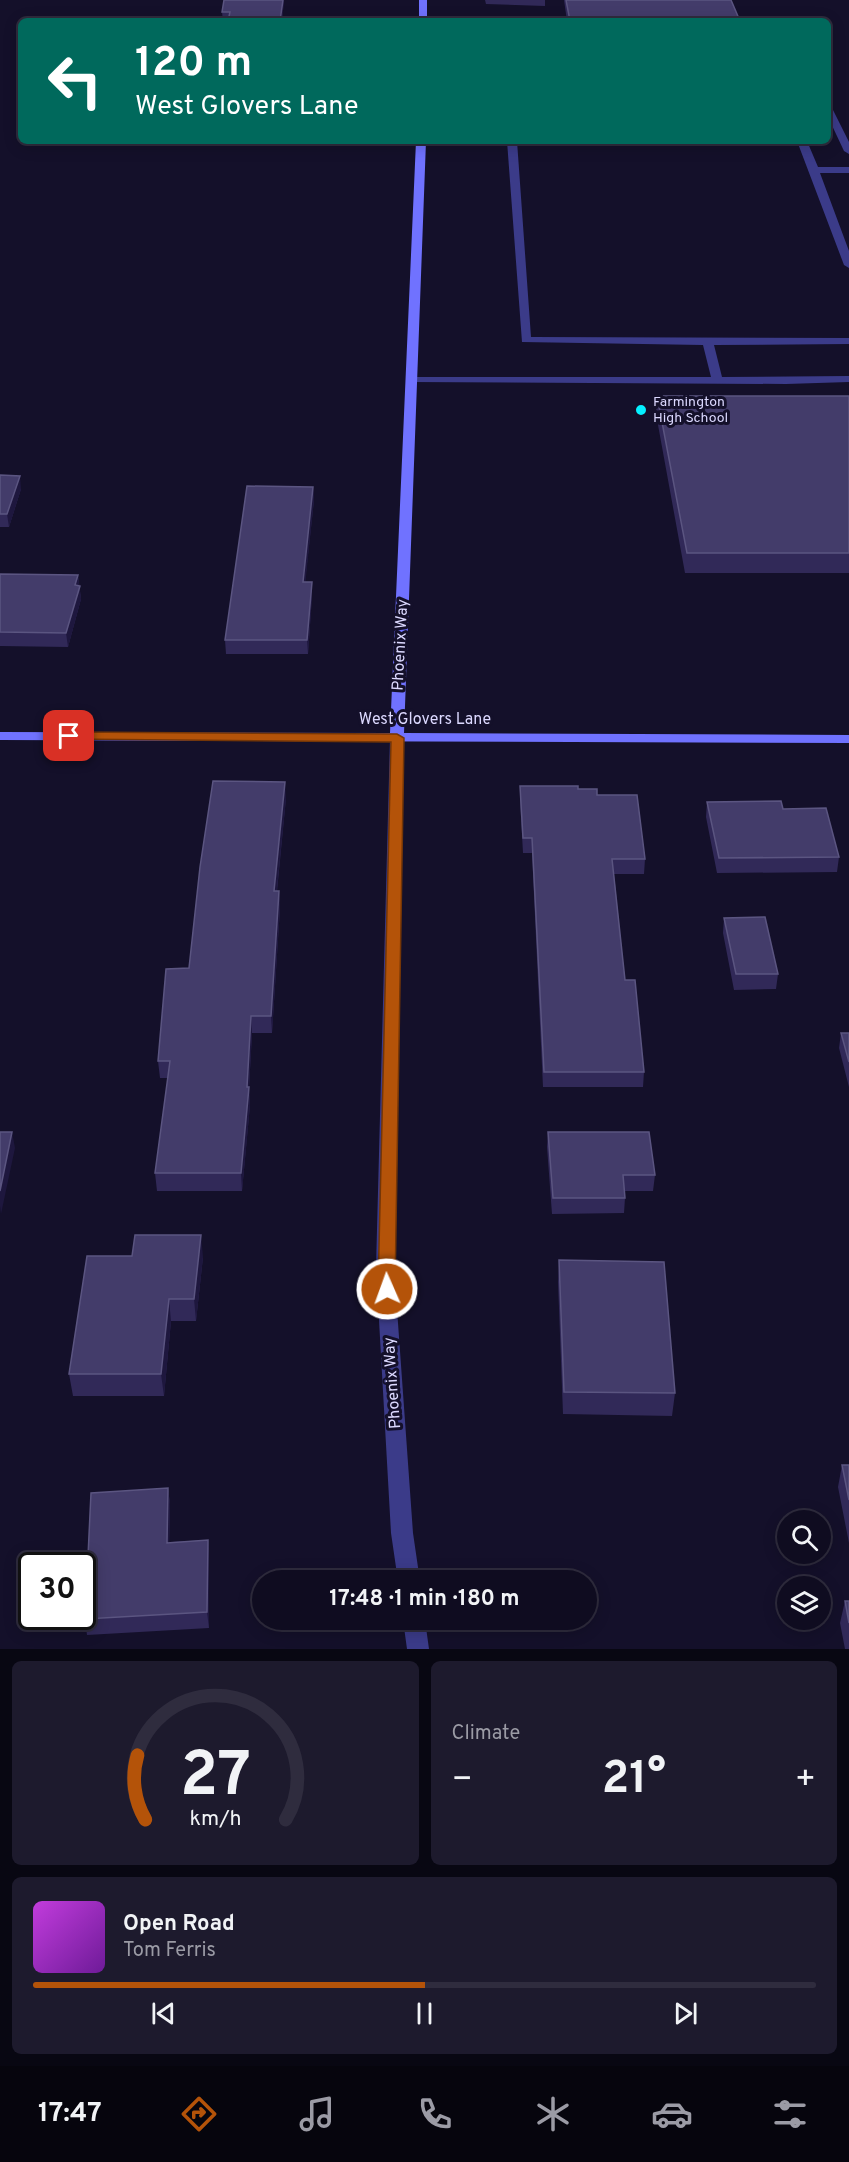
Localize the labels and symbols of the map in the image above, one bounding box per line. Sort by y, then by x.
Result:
place label: Farmington High School [653,394,728,427]
marker: Farmington High School [634,403,648,417]
street label: Phoenix Way [389,599,413,691]
pin [43,710,94,761]
street label: West Glovers Lane [359,710,491,730]
position arrow [355,1257,419,1321]
street label: Phoenix Way [380,1336,406,1430]
speed limit sign: 30 [18,1552,96,1630]

